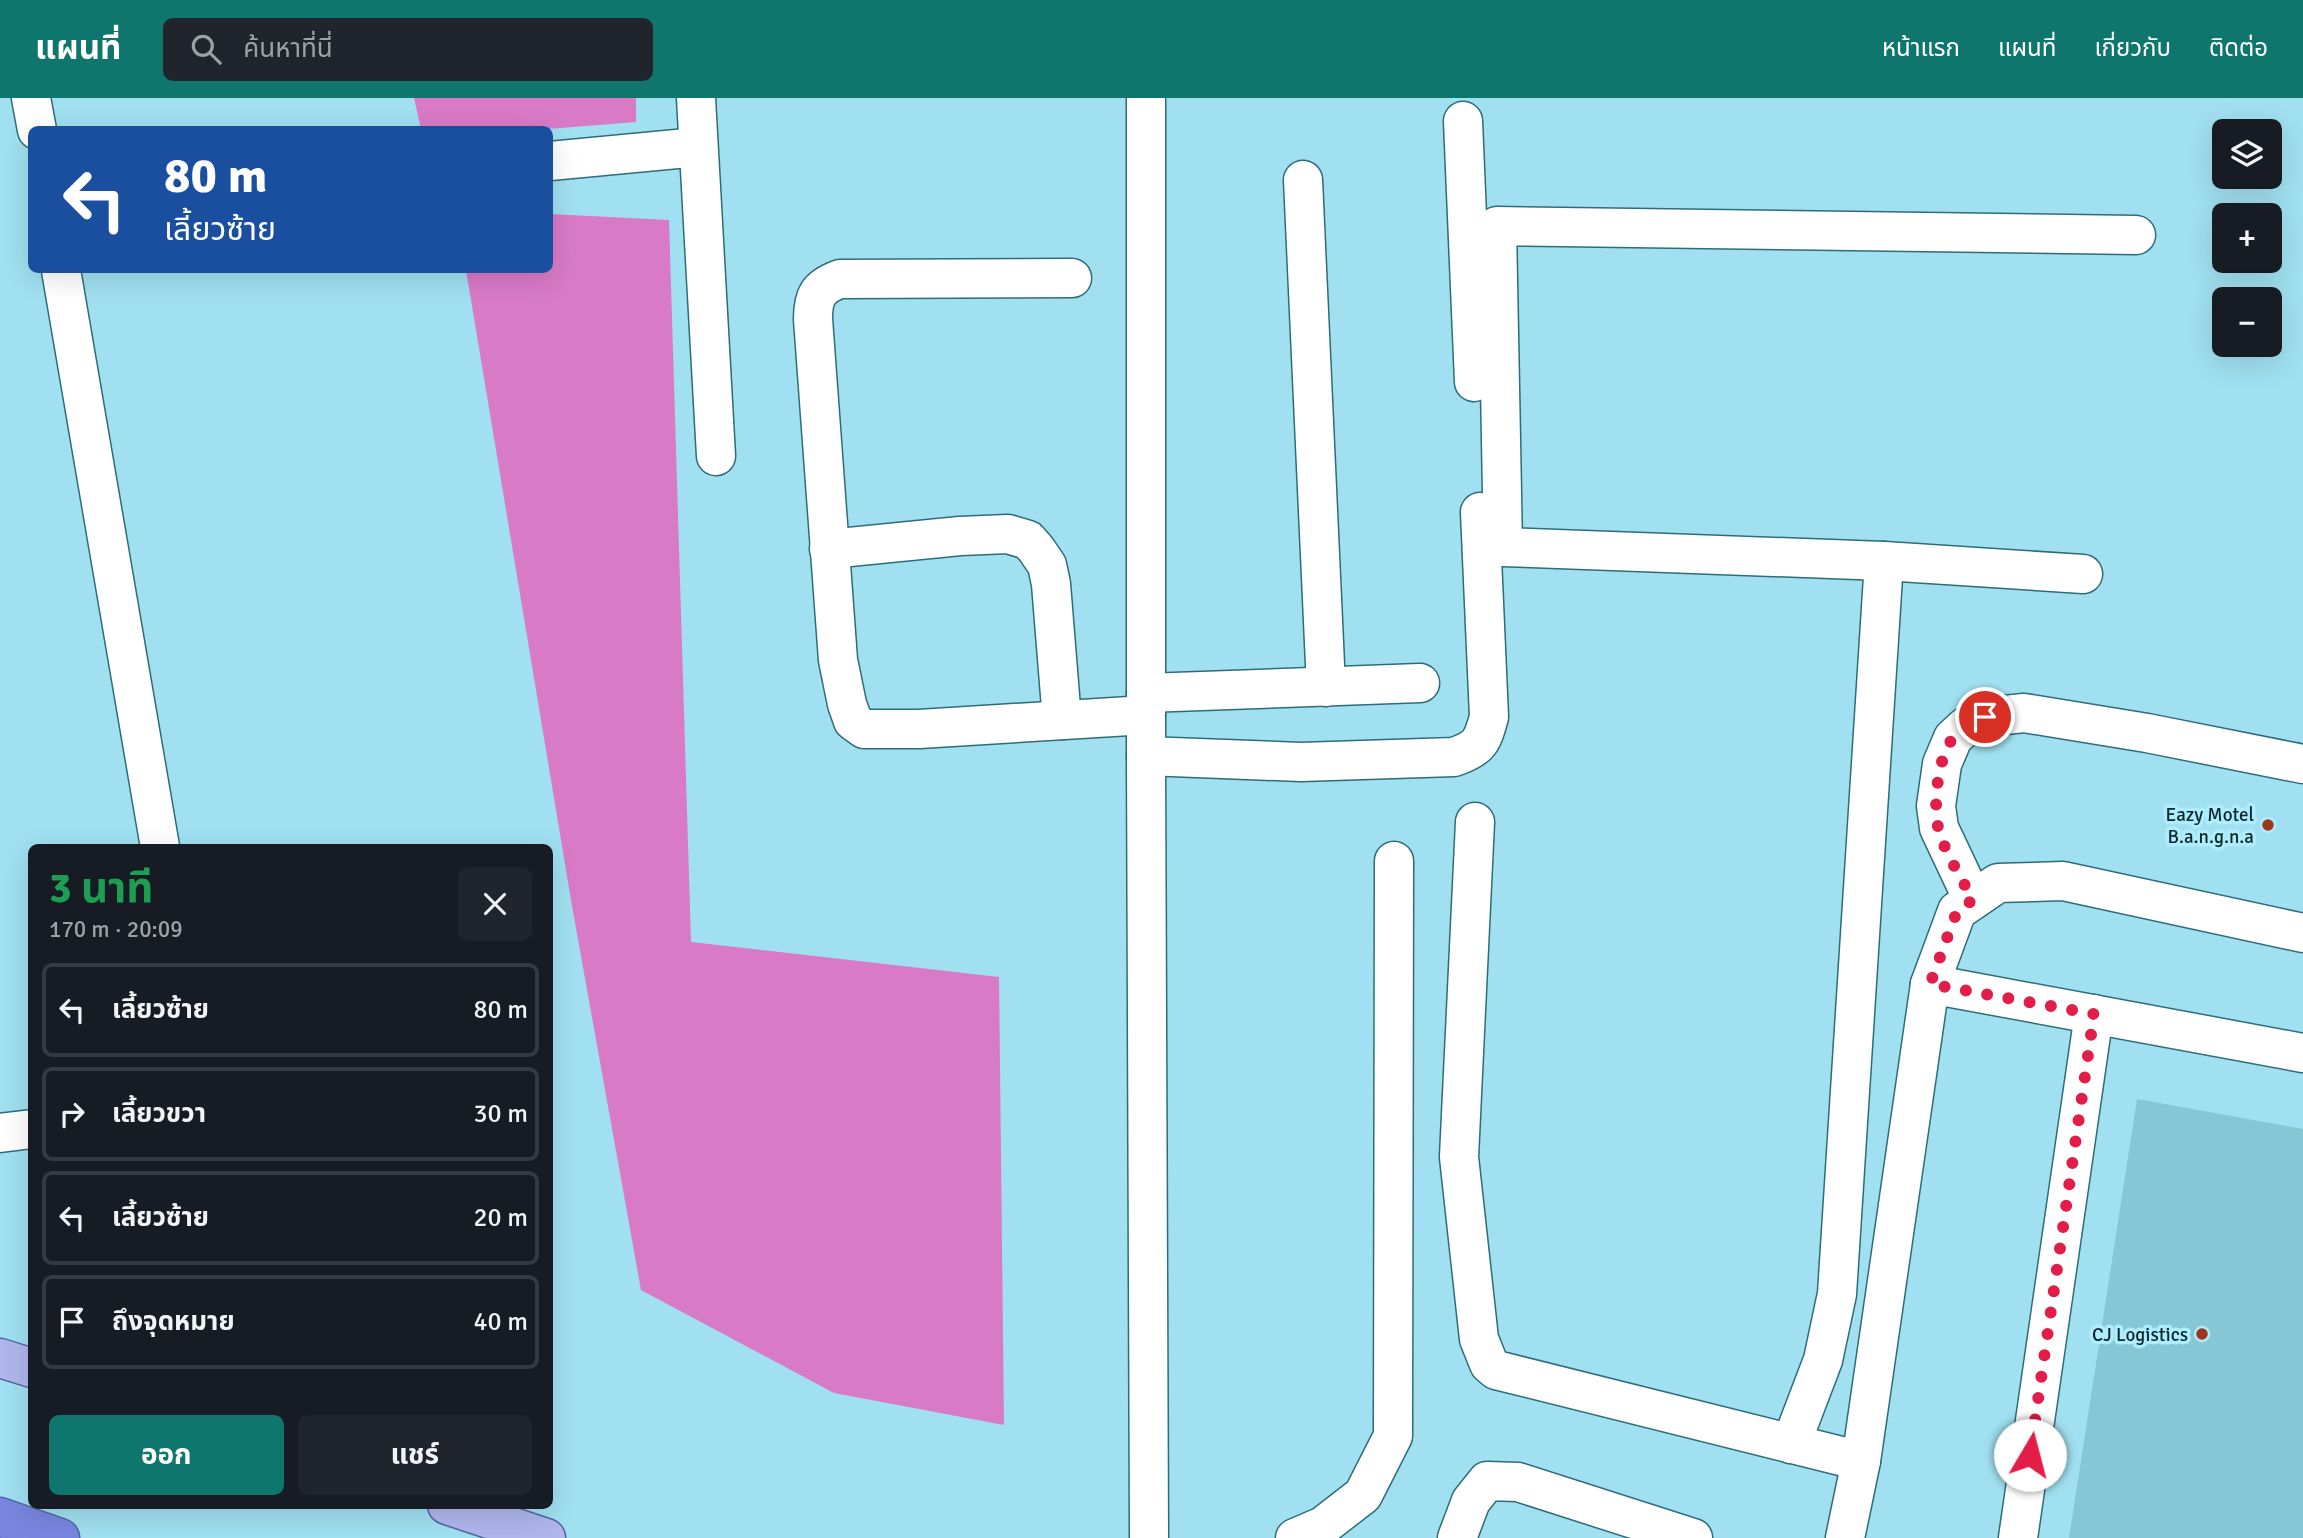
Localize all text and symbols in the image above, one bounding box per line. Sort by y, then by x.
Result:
search box [163,18,653,81]
text: แผนที่ [35,28,121,69]
icon: search [187,30,225,68]
text: ค้นหาที่นี่ [243,33,333,65]
text: หน้าแรก [1882,33,1960,63]
text: แผนที่ [1998,33,2056,63]
text: เกี่ยวกับ [2094,33,2171,63]
text: ติดต่อ [2209,33,2268,63]
map controls [2212,119,2282,357]
button: layers [2212,119,2282,189]
text: 80 m [164,146,267,206]
icon: left [49,154,140,245]
button: + [2212,203,2282,273]
text: เลี้ยวซ้าย [164,210,276,249]
button: − [2212,287,2282,357]
pin [1955,687,2015,747]
icon: arrive [1966,698,2004,736]
place label: Eazy Motel B.a.n.g.n.a [2166,803,2254,849]
marker: Eazy Motel B.a.n.g.n.a [2260,817,2276,833]
text: 3 นาที [49,863,153,914]
button: close [458,867,532,941]
text: 170 m · 20:09 [49,915,183,944]
icon: left [53,991,91,1029]
text: เลี้ยวซ้าย [112,994,209,1026]
text: 80 m [473,994,528,1026]
icon: right [53,1095,91,1133]
text: เลี้ยวขวา [112,1098,206,1130]
text: 30 m [473,1098,528,1130]
icon: left [53,1199,91,1237]
text: เลี้ยวซ้าย [112,1202,209,1234]
text: 20 m [473,1202,528,1234]
icon: arrive [53,1303,91,1341]
text: ถึงจุดหมาย [112,1306,235,1338]
text: 40 m [473,1306,528,1338]
place label: CJ Logistics [2092,1323,2188,1347]
marker: CJ Logistics [2194,1326,2210,1342]
button: ออก [49,1415,284,1495]
button: แชร์ [298,1415,532,1495]
position arrow [1993,1418,2067,1492]

